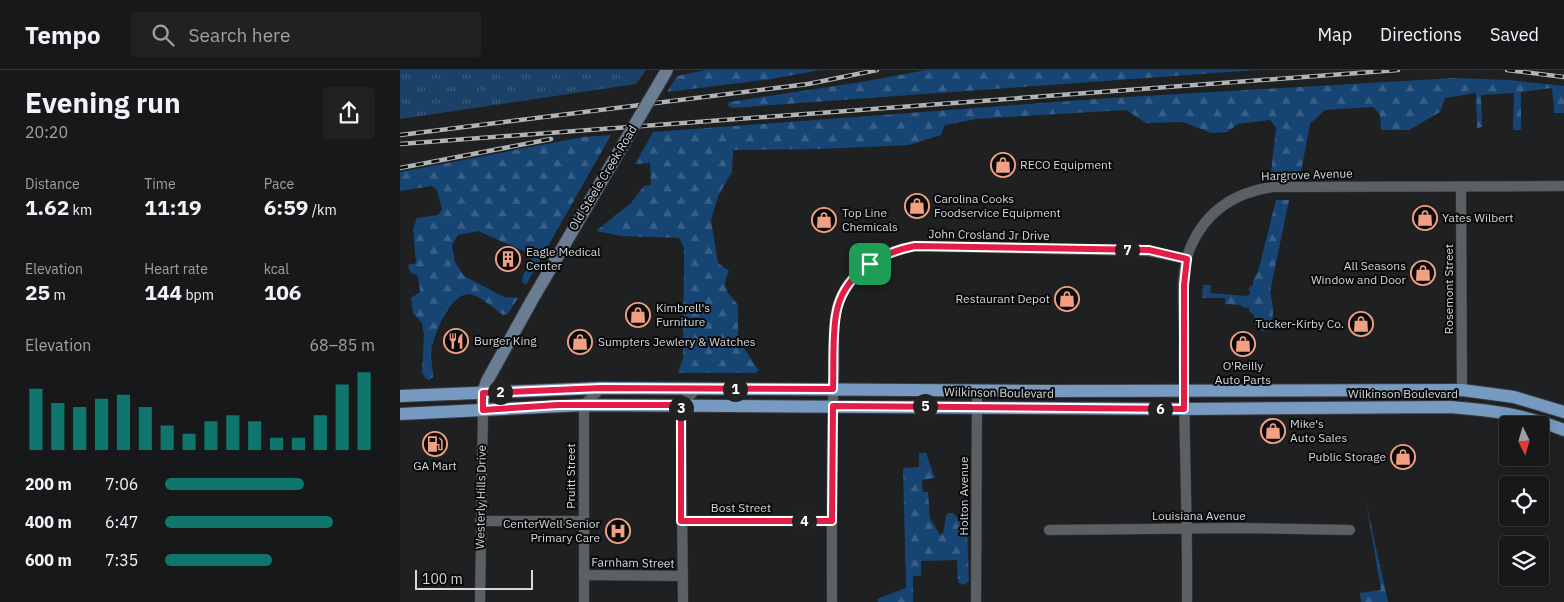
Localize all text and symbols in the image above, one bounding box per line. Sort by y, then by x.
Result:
search box [131,12,481,57]
text: Tempo [25,19,101,51]
icon: search [149,21,177,49]
text: Search here [189,23,290,47]
text: Map [1317,23,1352,46]
text: Directions [1380,23,1462,46]
text: Saved [1490,23,1539,46]
text: Evening run [25,84,181,121]
button: share [323,87,375,139]
text: 20:20 [25,122,68,142]
street label: Old Steele Creek Road [565,122,640,233]
shop icon: RECO Equipment [990,152,1016,178]
place label: RECO Equipment [1020,157,1112,172]
street label: Hargrove Avenue [1261,165,1353,184]
text: Distance [25,175,80,193]
text: Time [144,175,176,193]
text: Pace [264,175,294,193]
place label: Carolina Cooks Foodservice Equipment [934,191,1061,220]
text: 1.62 [25,193,69,221]
text: 11:19 [144,193,202,221]
text: 6:59 [264,193,308,221]
shop icon: Carolina Cooks Foodservice Equipment [904,193,930,219]
text: km [69,201,92,219]
text: /km [308,201,337,219]
place label: Top Line Chemicals [842,205,898,234]
shop icon: Yates Wilbert [1412,205,1438,231]
shop icon: Top Line Chemicals [811,207,837,233]
place label: Yates Wilbert [1442,210,1514,225]
street label: John Crosland Jr Drive [928,226,1050,243]
pin: 7 [1114,238,1140,262]
text: 7 [1123,241,1132,259]
pin [849,243,891,285]
place label: Eagle Medical Center [526,244,600,273]
street label: Rosemont Street [1441,244,1456,334]
building icon: Eagle Medical Center [495,246,521,272]
icon: arrive [856,250,884,278]
place label: All Seasons Window and Door [1311,258,1407,287]
text: Elevation [25,260,83,278]
text: Heart rate [144,260,208,278]
text: kcal [264,260,289,278]
shop icon: All Seasons Window and Door [1410,260,1436,286]
text: 25 [25,278,50,306]
text: 144 [144,278,182,306]
text: 106 [264,278,301,306]
text: m [50,286,66,304]
text: bpm [182,286,214,304]
shop icon: Restaurant Depot [1054,286,1080,312]
place label: Restaurant Depot [956,291,1050,306]
place label: Kimbrell's Furniture [656,300,710,329]
shop icon: Kimbrell's Furniture [625,302,651,328]
shop icon: Tucker-Kirby Co. [1348,311,1374,337]
place label: Tucker-Kirby Co. [1255,316,1344,331]
restaurant icon: Burger King [443,328,469,354]
shop icon: Sumpters Jewlery & Watches [567,329,593,355]
shop icon: O'Reilly Auto Parts [1230,331,1256,357]
place label: Burger King [474,333,537,348]
place label: Sumpters Jewlery & Watches [598,334,756,349]
text: Elevation [25,335,91,355]
text: 68–85 m [309,335,375,355]
place label: O'Reilly Auto Parts [1215,358,1271,387]
pin: 1 [722,376,748,402]
pin: 2 [488,380,512,404]
text: 1 [731,380,740,398]
text: 2 [496,383,505,401]
street label: Wilkinson Boulevard [944,384,1054,401]
street label: Wilkinson Boulevard [1348,386,1458,401]
pin: 5 [912,394,938,418]
pin: 3 [668,396,694,420]
pin: 6 [1148,396,1172,422]
text: 5 [921,397,930,415]
text: 3 [677,399,686,417]
text: 6 [1156,400,1165,418]
place label: Mike's Auto Sales [1290,416,1347,445]
north arrow [1499,416,1549,466]
map controls [1499,416,1549,586]
shop icon: Mike's Auto Sales [1260,418,1286,444]
fuel station icon: GA Mart [422,431,448,457]
street label: Pruitt Street [563,443,578,509]
street label: Westerly Hills Drive [472,444,489,549]
shop icon: Public Storage [1390,444,1416,470]
place label: Public Storage [1308,449,1386,464]
street label: Holton Avenue [956,456,971,536]
place label: GA Mart [413,458,457,473]
text: 200 m [25,474,72,494]
text: 7:06 [105,474,138,494]
button: locate [1499,476,1549,526]
street label: Bost Street [711,500,771,515]
pin: 4 [792,508,816,534]
street label: Louisiana Avenue [1152,508,1246,523]
text: 400 m [25,512,72,532]
text: 6:47 [105,512,138,532]
text: 4 [800,512,809,530]
place label: CenterWell Senior Primary Care [503,516,601,545]
hospital icon: CenterWell Senior Primary Care [605,518,631,544]
button: layers [1499,536,1549,586]
text: 600 m [25,550,72,570]
text: 7:35 [105,550,138,570]
street label: Farnham Street [591,554,675,571]
scale bar [415,567,532,590]
text: 100 m [422,570,463,588]

